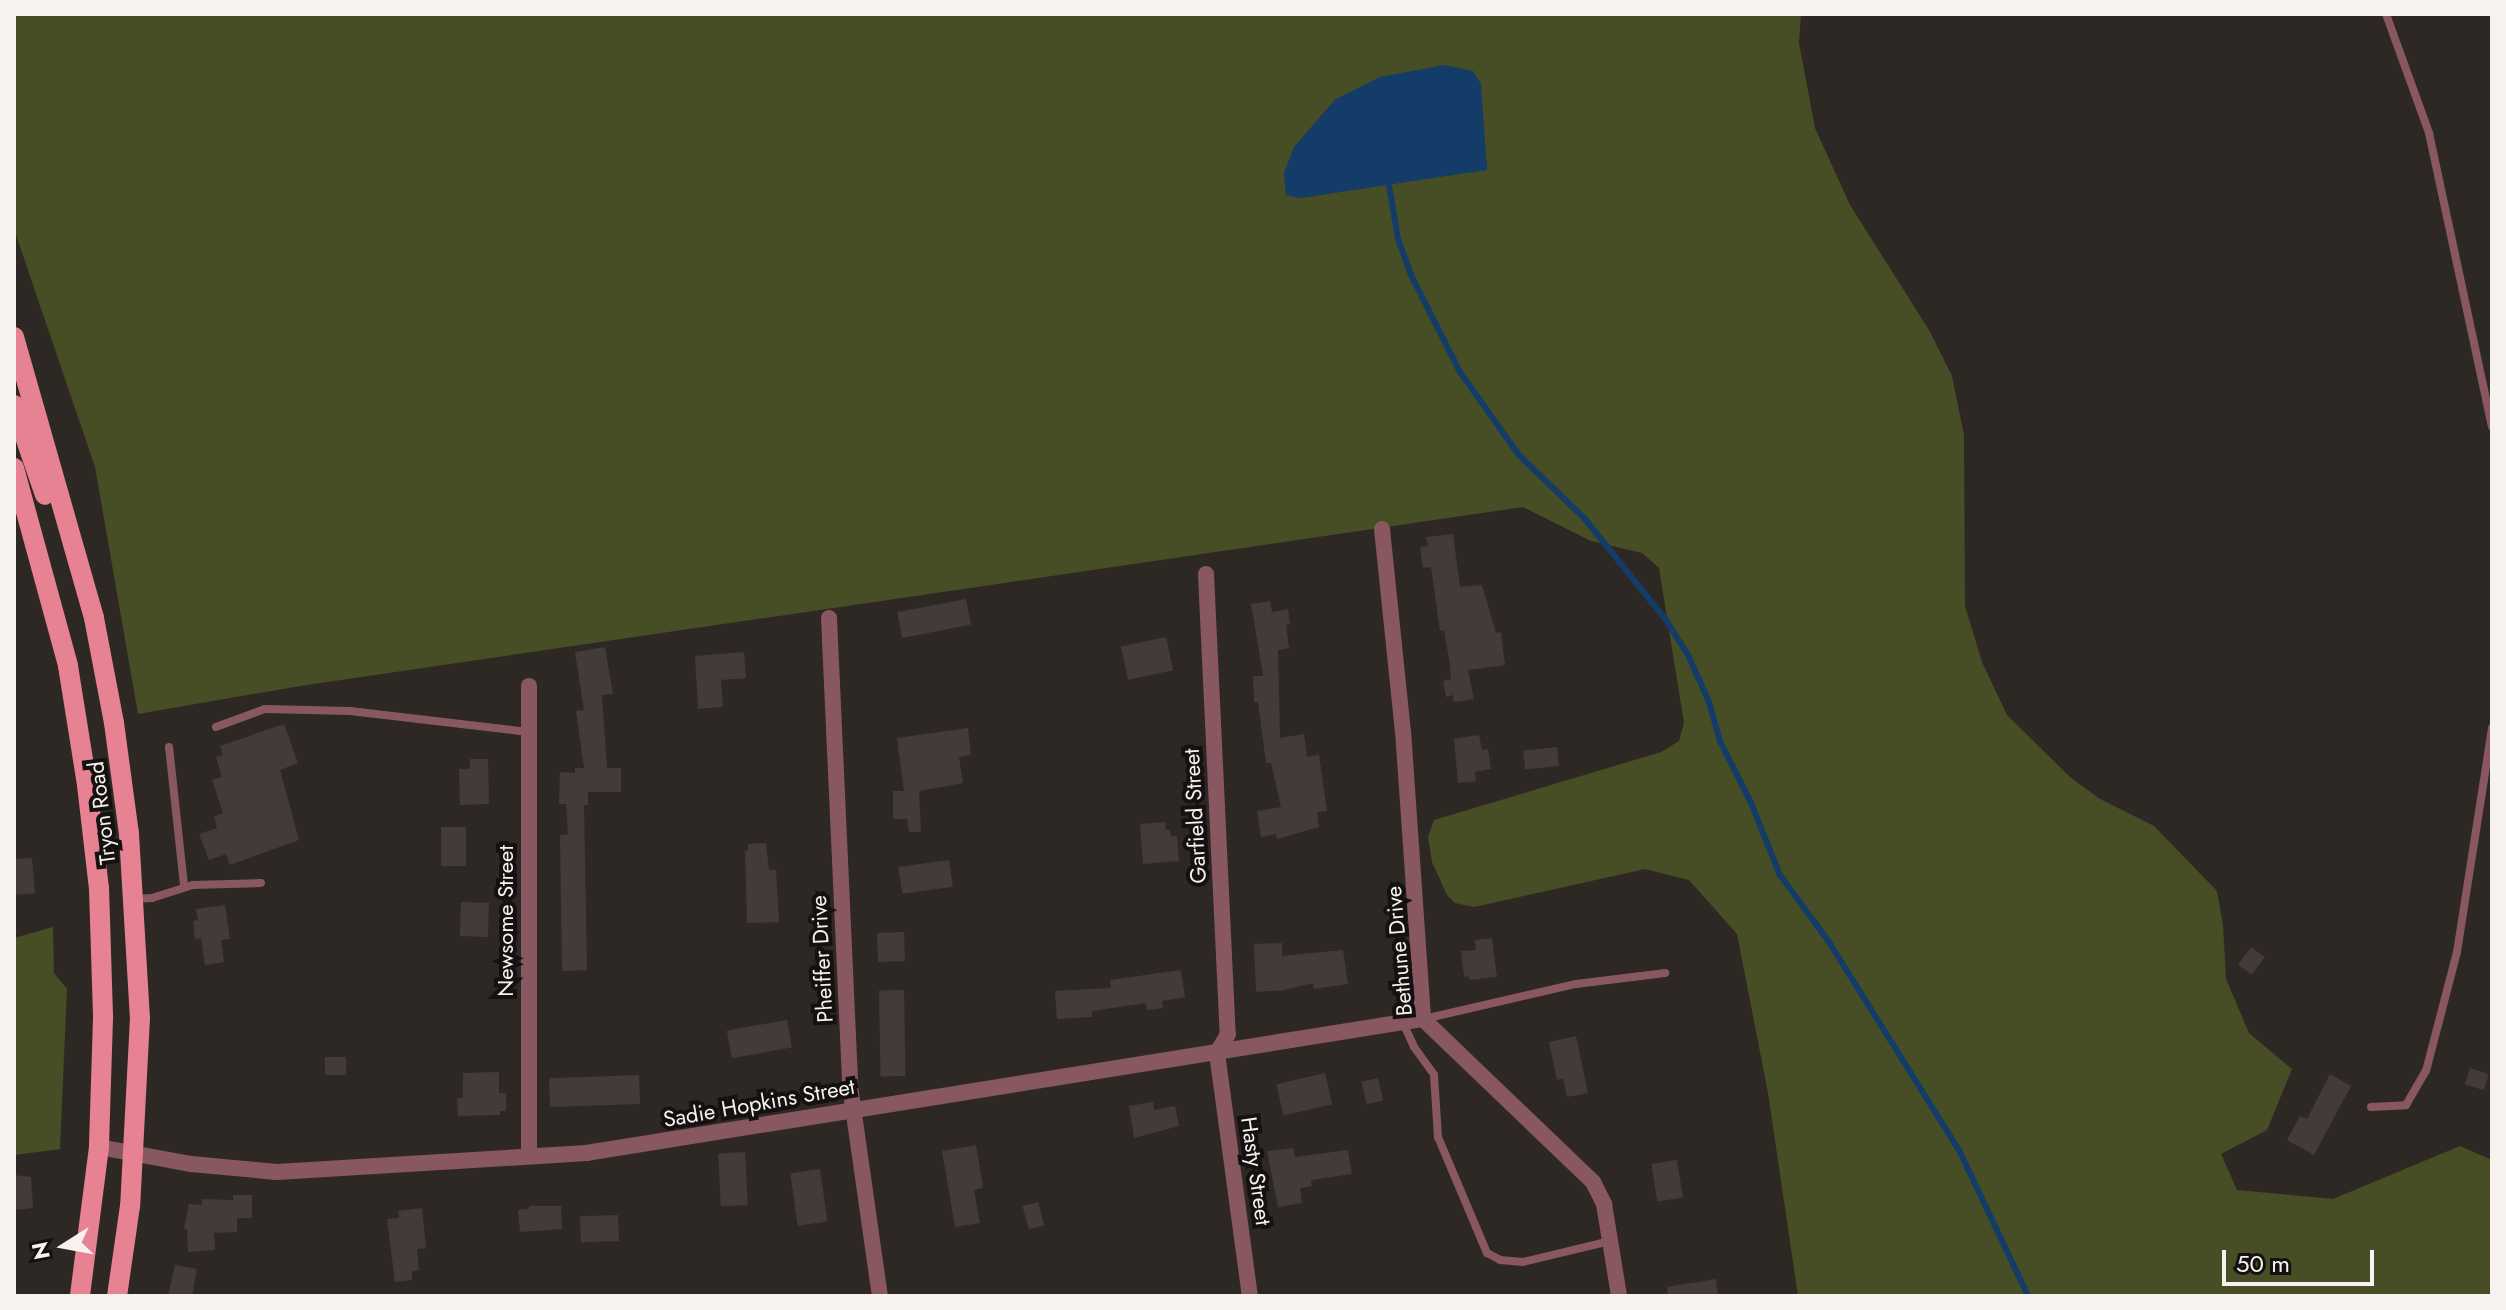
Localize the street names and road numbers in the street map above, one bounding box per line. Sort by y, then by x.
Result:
street label: Garfield Street [1178,748,1212,884]
street label: Tryon Road [83,760,121,866]
street label: Newsome Street [493,845,519,997]
street label: Bethune Drive [1380,885,1418,1017]
street label: Pheiffer Drive [805,895,839,1023]
street label: Sadie Hopkins Street [661,1073,857,1133]
street label: Hasty Street [1235,1115,1277,1227]

